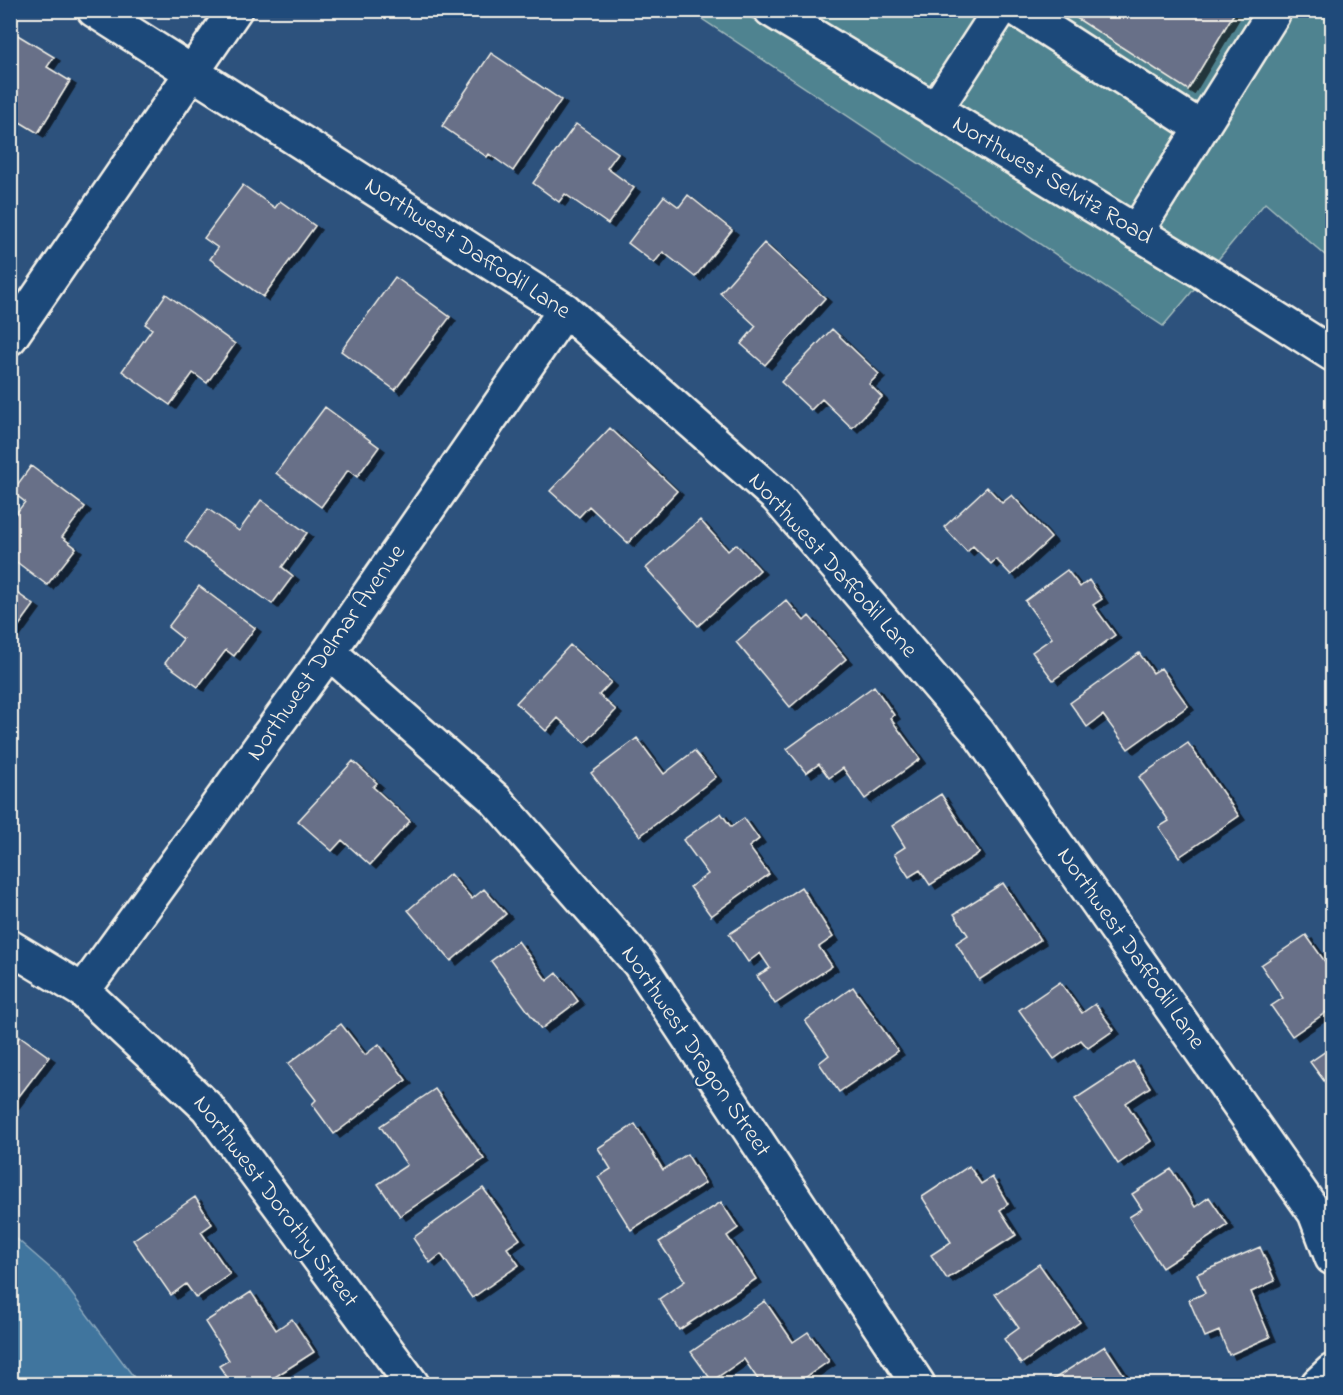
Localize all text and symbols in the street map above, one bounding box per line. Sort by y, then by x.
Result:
street label: Northwest Selvitz Road [945,107,1159,255]
street label: Northwest Daffodil Lane [357,169,577,329]
street label: Northwest Daffodil Lane [739,465,925,667]
street label: Northwest Delmar Avenue [239,537,415,769]
street label: Northwest Daffodil Lane [1047,841,1213,1057]
street label: Northwest Dragon Street [611,939,779,1165]
street label: Northwest Dorothy Street [183,1089,367,1316]

